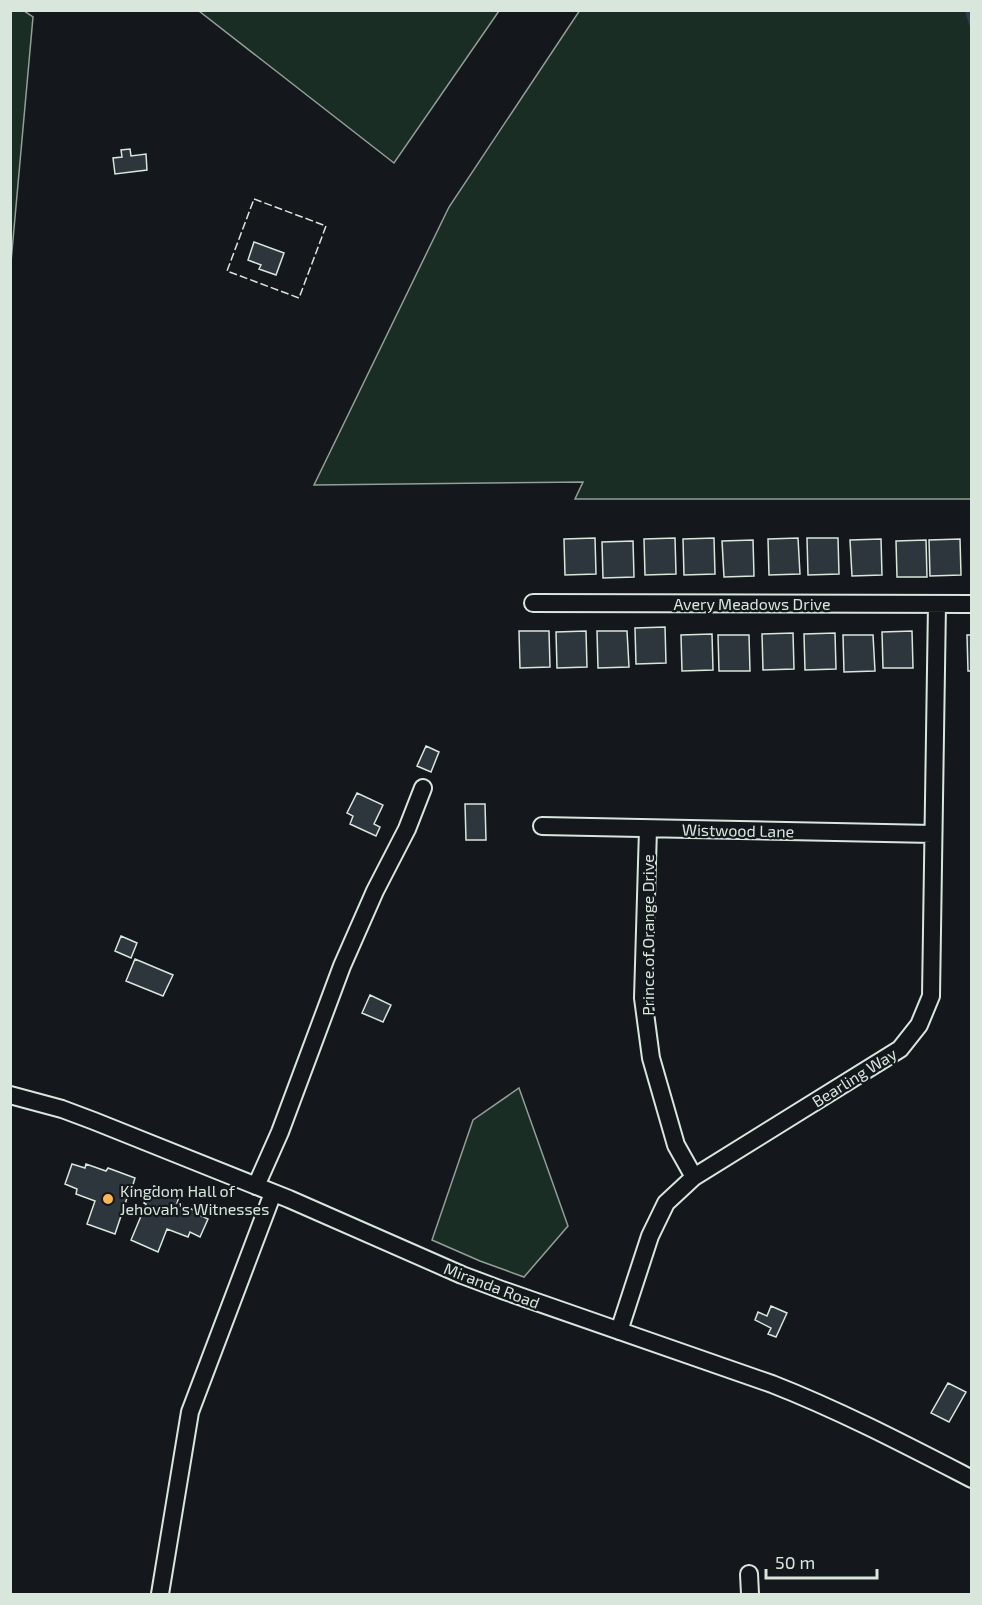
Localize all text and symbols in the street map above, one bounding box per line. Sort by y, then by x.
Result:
street label: Avery Meadows Drive [673,594,831,613]
street label: Wistwood Lane [682,820,794,840]
street label: Prince of Orange Drive [638,854,657,1016]
street label: Bearling Way [808,1043,900,1111]
place label: Kingdom Hall of Jehovah’s Witnesses [120,1181,269,1218]
marker: Kingdom Hall of Jehovah’s Witnesses [101,1192,115,1206]
street label: Miranda Road [442,1258,542,1312]
scale bar [766,1542,877,1580]
text: 50 m [775,1551,815,1573]

